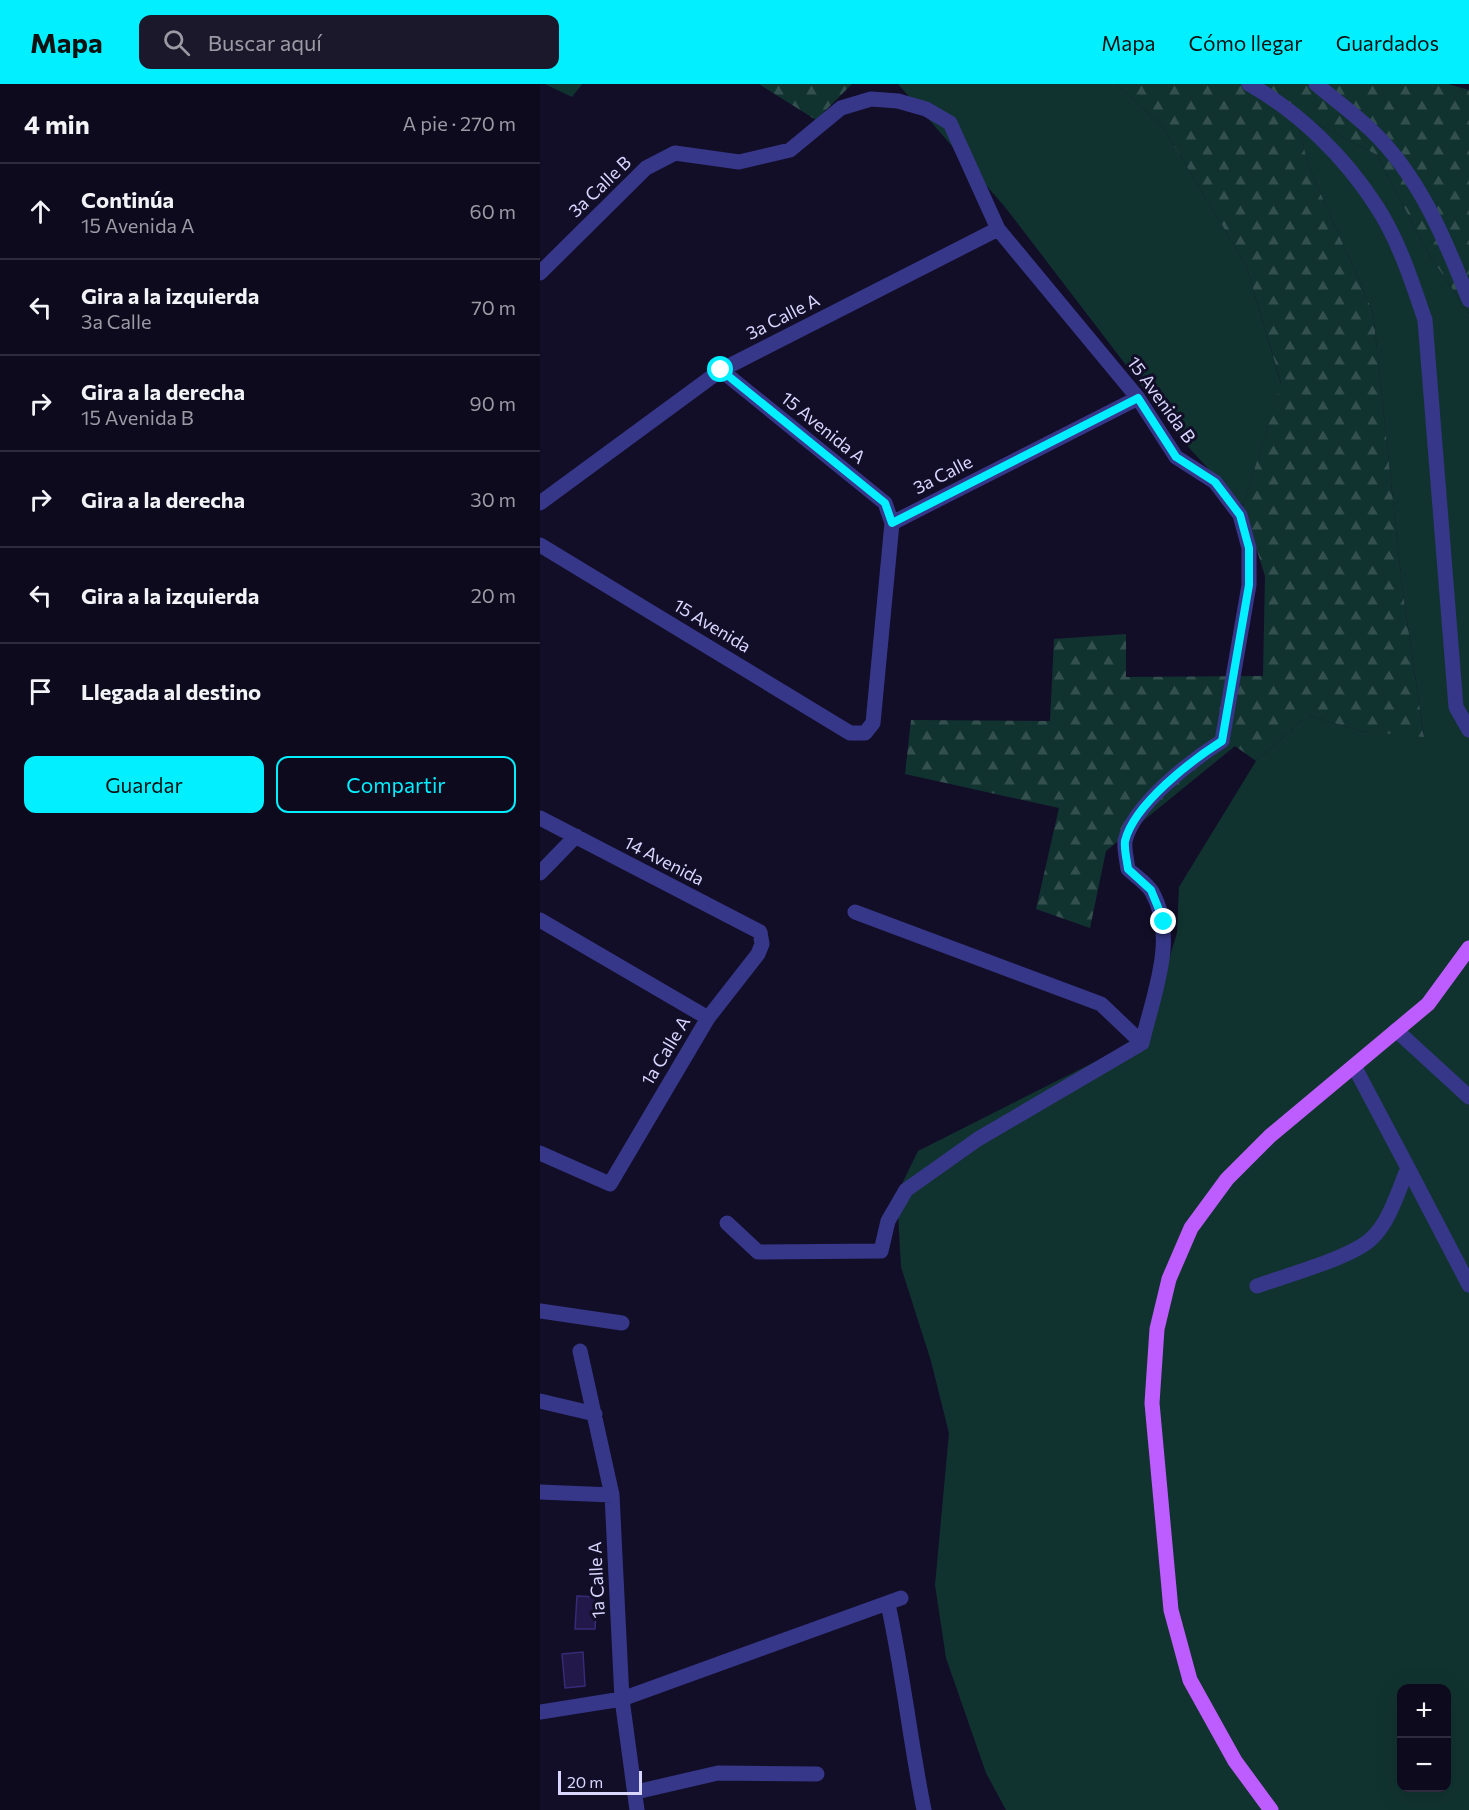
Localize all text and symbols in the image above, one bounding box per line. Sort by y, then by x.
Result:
search box [139,15,559,69]
text: Mapa [30,25,103,59]
icon: search [160,26,193,59]
text: Buscar aquí [208,29,322,56]
text: Mapa [1101,30,1156,55]
text: Cómo llegar [1189,30,1303,55]
text: Guardados [1336,30,1439,55]
text: 4 min [24,108,90,139]
text: A pie · 270 m [403,111,516,135]
street label: 3a Calle B [563,151,635,221]
text: Continúa [81,186,174,213]
icon: ahead [24,195,57,228]
text: 60 m [470,199,516,223]
text: 15 Avenida A [81,213,195,237]
text: Gira a la izquierda [81,282,259,309]
street label: 3a Calle A [742,288,823,344]
icon: left [24,291,57,324]
text: 70 m [471,295,516,319]
text: 3a Calle [81,309,152,333]
street label: 15 Avenida B [1123,352,1201,447]
route start [707,356,733,382]
text: Gira a la derecha [81,378,245,405]
icon: right [24,387,57,420]
street label: 15 Avenida A [777,387,870,468]
text: 90 m [470,391,516,415]
text: 15 Avenida B [81,405,194,429]
street label: 3a Calle [909,450,976,498]
icon: right [24,483,57,516]
text: Gira a la derecha [81,486,245,513]
text: 30 m [470,487,516,511]
icon: left [24,579,57,612]
text: Gira a la izquierda [81,582,259,609]
text: 20 m [471,583,516,607]
street label: 15 Avenida [670,593,755,657]
icon: arrive [24,675,57,708]
text: Llegada al destino [81,678,261,705]
button: Guardar [24,756,264,813]
button: Compartir [276,756,516,813]
street label: 14 Avenida [621,831,708,890]
route end [1150,908,1176,934]
street label: 1a Calle A [636,1012,694,1089]
street label: 1a Calle A [583,1541,609,1619]
map controls [1397,1684,1451,1792]
button: + [1397,1684,1451,1738]
button: − [1397,1738,1451,1792]
scale bar [558,1768,642,1796]
text: 20 m [567,1772,603,1791]

